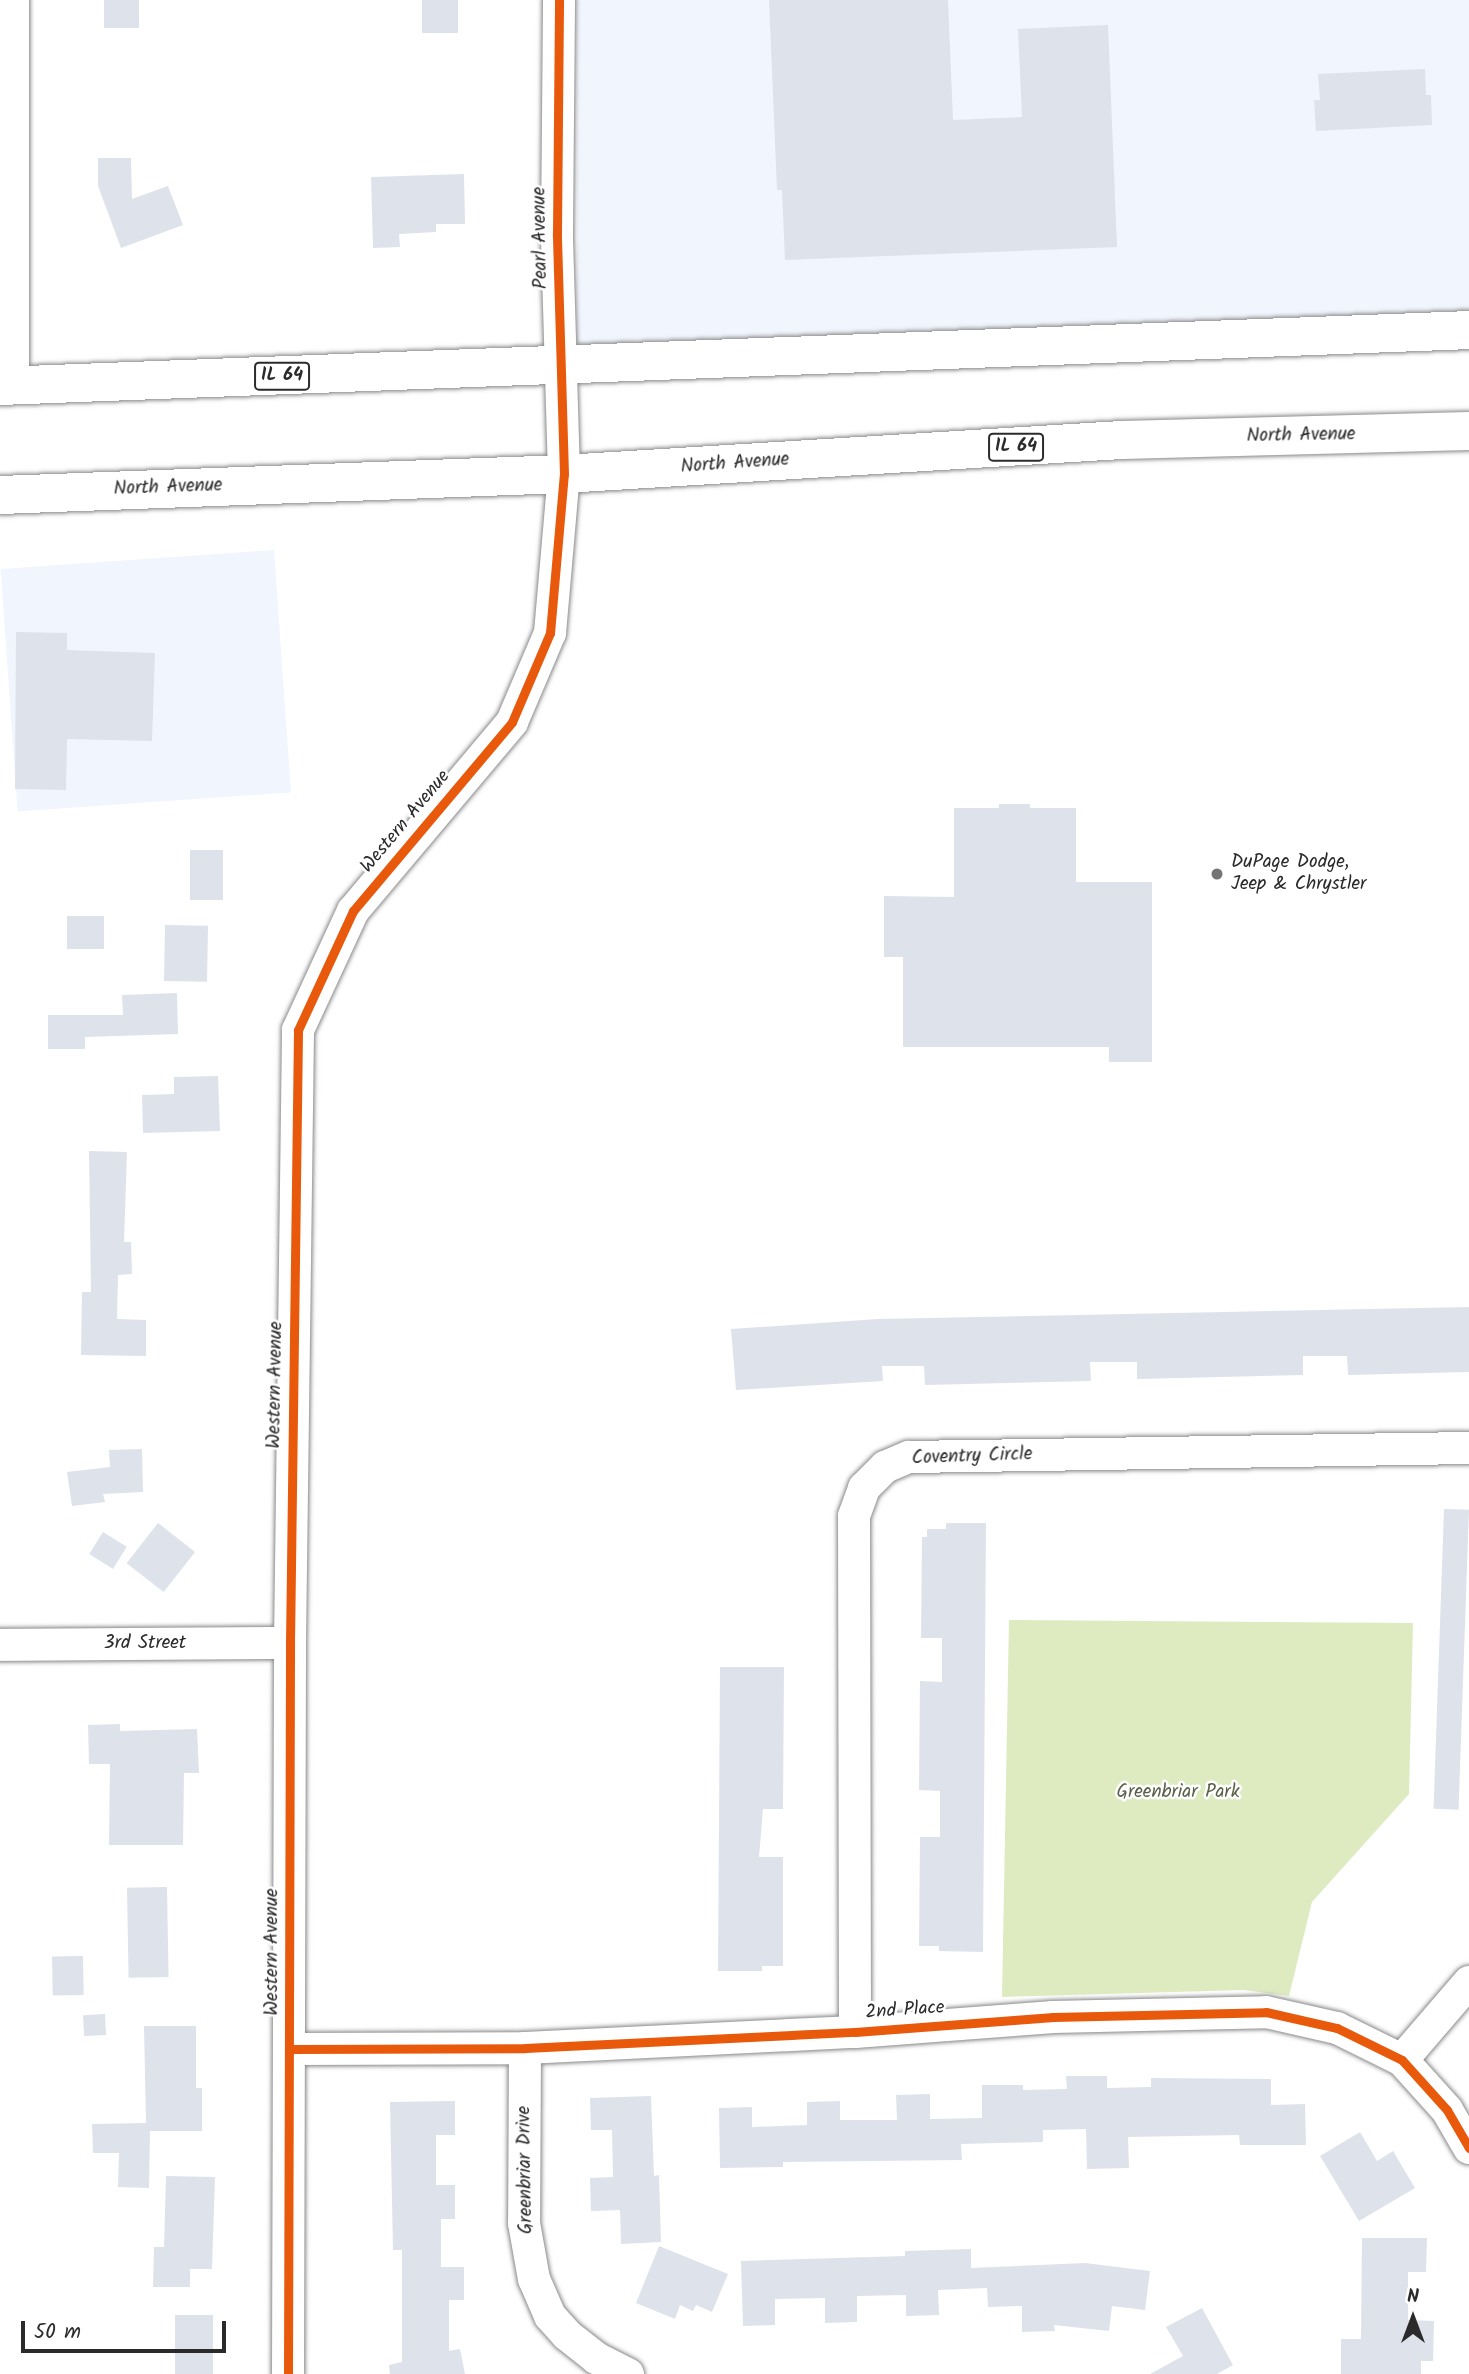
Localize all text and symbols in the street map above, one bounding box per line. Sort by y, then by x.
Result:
street label: Pearl Avenue [529,187,553,289]
road number: IL 64 [254,362,310,390]
street label: North Avenue [1246,424,1356,448]
road number: IL 64 [988,432,1044,462]
street label: North Avenue [680,449,790,479]
street label: North Avenue [113,475,223,501]
street label: Western Avenue [356,766,456,878]
place label: DuPage Dodge, Jeep & Chrystler [1231,852,1366,896]
marker: DuPage Dodge, Jeep & Chrystler [1209,866,1225,882]
street label: Western Avenue [263,1321,289,1449]
street label: Coventry Circle [911,1444,1033,1470]
street label: 3rd Street [104,1633,186,1655]
park label: Greenbriar Park [1116,1782,1240,1804]
street label: Western Avenue [262,1888,284,2016]
street label: 2nd Place [865,1997,945,2025]
street label: Greenbriar Drive [513,2106,539,2234]
text: N [1407,2282,1419,2312]
north arrow [1378,2283,1448,2353]
scale bar [24,2308,229,2352]
text: 50 m [34,2316,81,2349]

